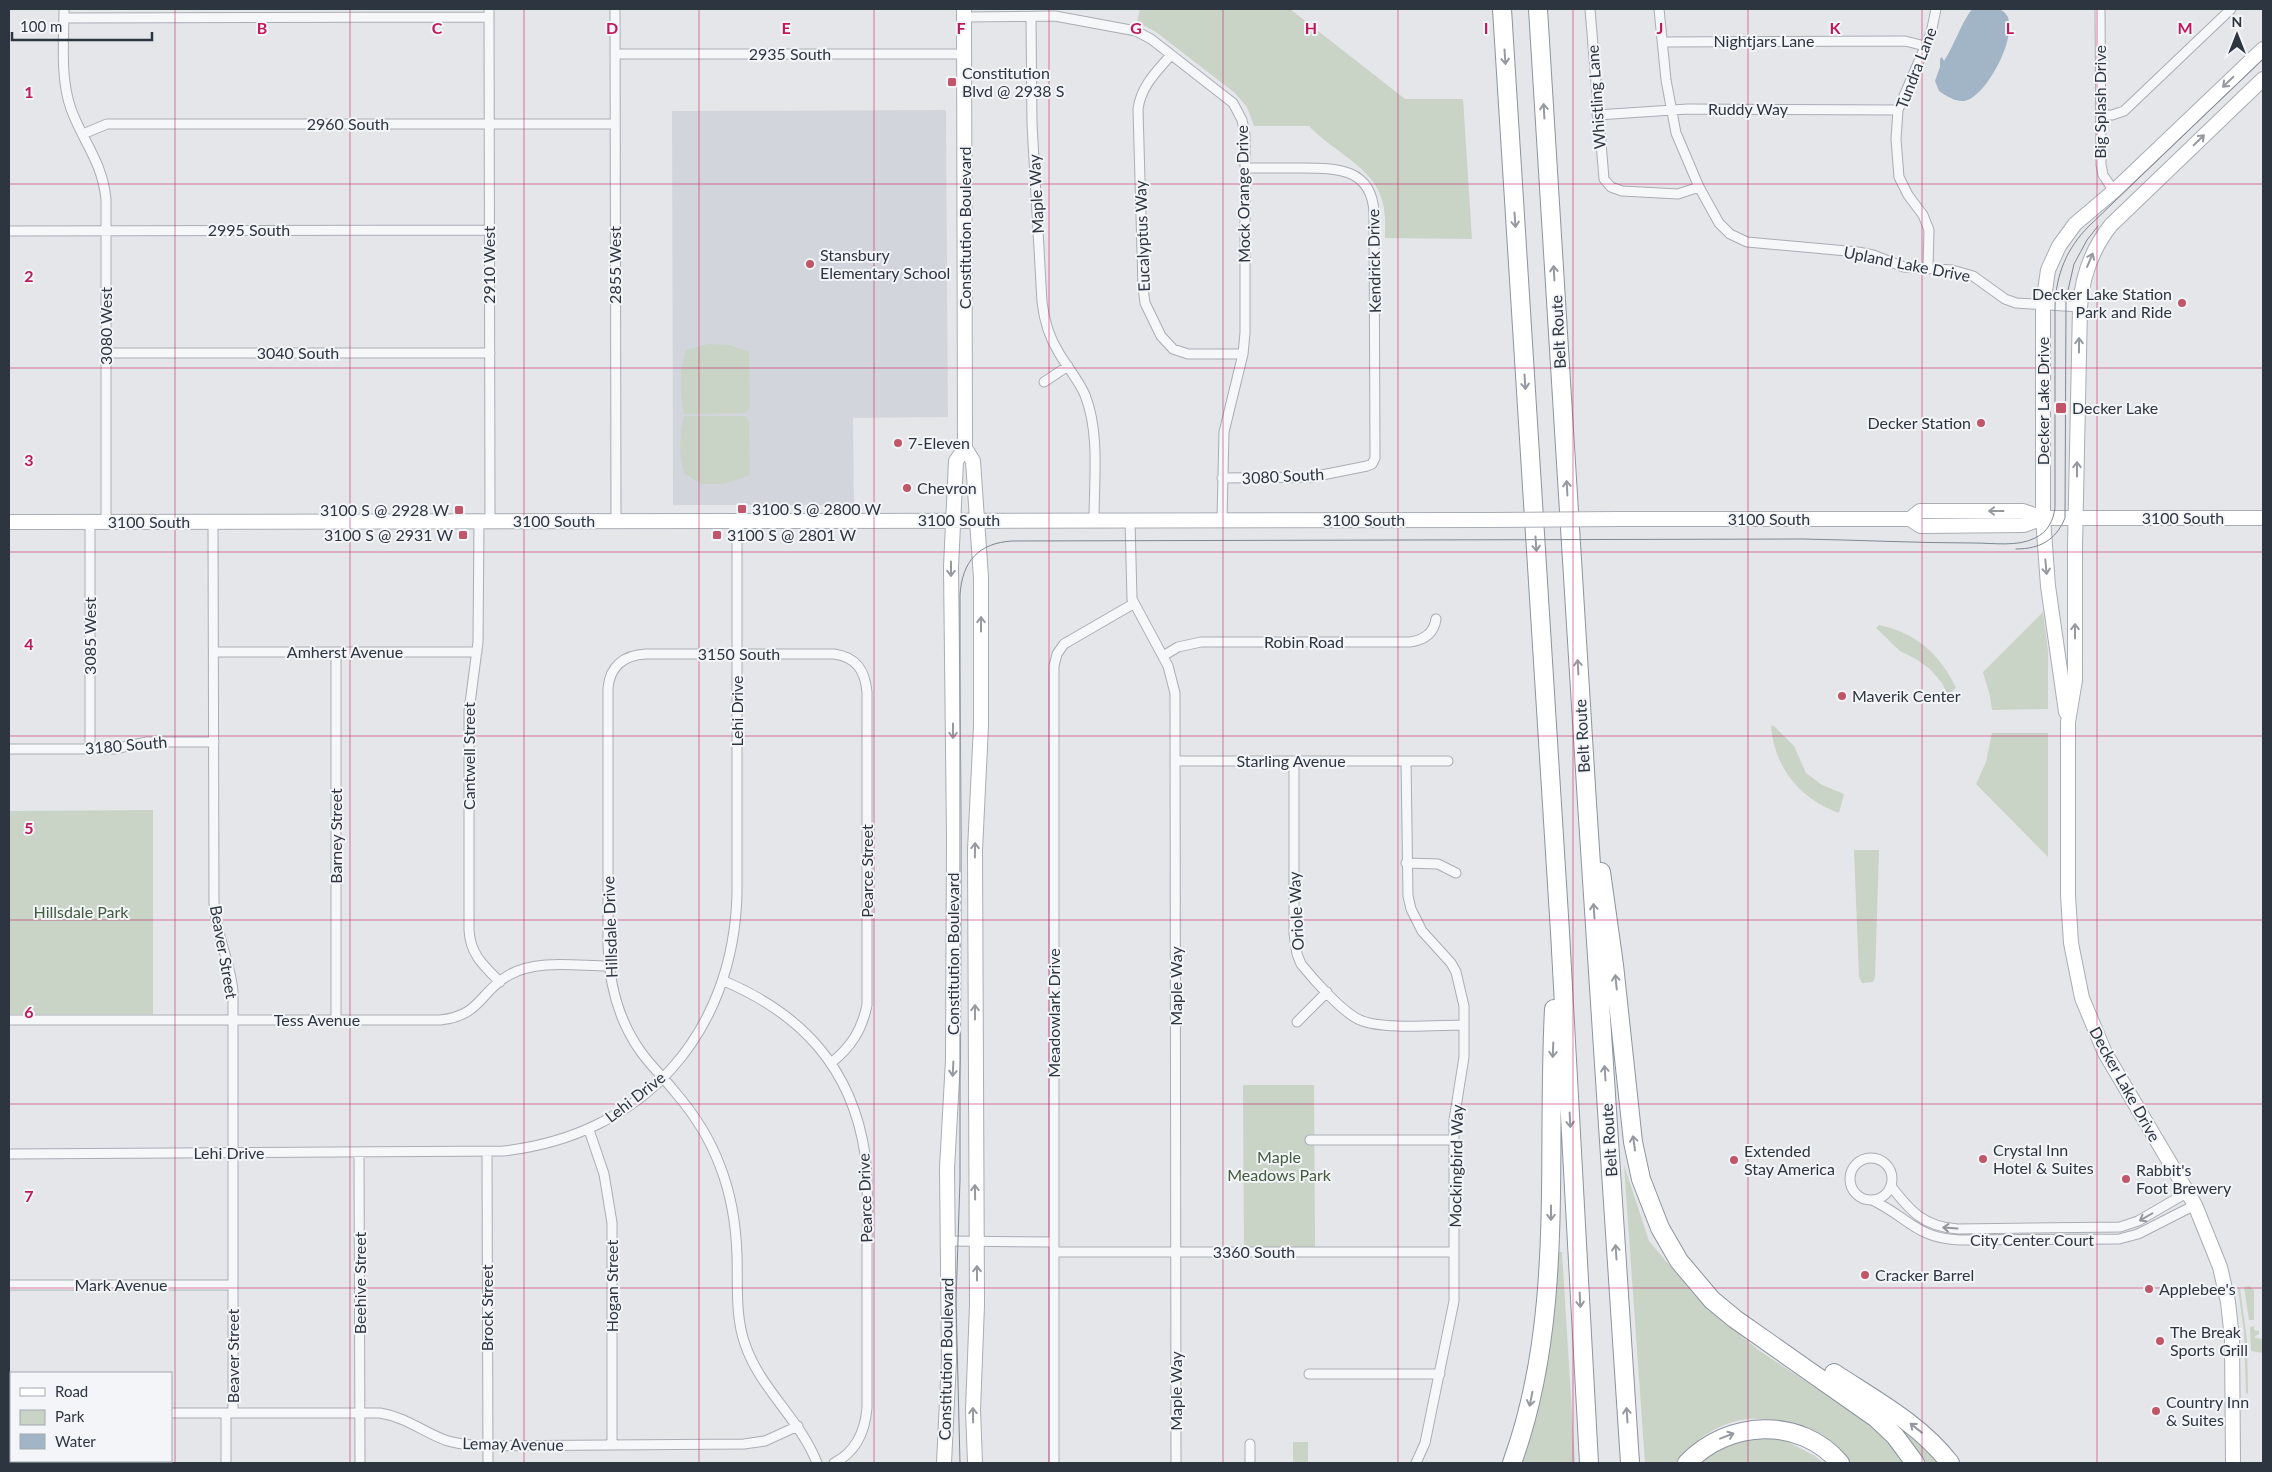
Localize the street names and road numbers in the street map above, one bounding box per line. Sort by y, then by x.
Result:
street label: Tundra Lane [1891,24,1940,111]
street label: Nightjars Lane [1714,31,1814,50]
street label: 2935 South [749,44,831,63]
street label: Whistling Lane [1582,44,1609,150]
street label: Big Splash Drive [2090,45,2109,159]
street label: Ruddy Way [1708,99,1789,118]
street label: 2960 South [307,114,389,133]
street label: Mock Orange Drive [1232,125,1253,263]
street label: Constitution Boulevard [955,147,974,309]
street label: Maple Way [1024,153,1047,234]
street label: Eucalyptus Way [1130,179,1153,292]
street label: Kendrick Drive [1363,209,1384,313]
street label: 2995 South [208,220,290,239]
street label: 2910 West [479,226,498,304]
street label: 2855 West [605,226,624,304]
street label: Upland Lake Drive [1842,242,1972,285]
street label: 3080 West [96,287,115,365]
street label: Belt Route [1546,295,1569,369]
street label: Decker Lake Drive [2033,337,2052,465]
street label: 3040 South [257,343,339,362]
street label: 3080 South [1241,464,1325,487]
street label: 3100 South [2142,508,2224,527]
street label: 3100 South [1728,509,1810,528]
street label: 3100 South [918,510,1000,529]
street label: 3100 South [1323,510,1405,529]
street label: 3100 South [513,511,595,530]
street label: 3100 South [108,512,190,531]
street label: 3085 West [80,597,99,675]
street label: Robin Road [1264,632,1344,651]
street label: Amherst Avenue [287,642,403,661]
street label: 3150 South [698,644,780,663]
street label: Lehi Drive [727,675,746,747]
street label: Belt Route [1570,699,1593,773]
street label: Cantwell Street [459,702,478,810]
street label: 3180 South [84,731,168,758]
street label: Starling Avenue [1236,751,1346,770]
street label: Barney Street [326,788,345,884]
street label: Pearce Street [857,824,876,918]
street label: Oriole Way [1284,870,1307,951]
street label: Constitution Boulevard [943,873,962,1035]
street label: Hillsdale Drive [598,876,621,978]
street label: Beaver Street [207,904,242,1000]
street label: Maple Way [1166,946,1185,1026]
street label: Meadowlark Drive [1044,948,1063,1078]
street label: Tess Avenue [274,1010,360,1029]
street label: Decker Lake Drive [2086,1023,2165,1145]
street label: Lehi Drive [601,1067,669,1126]
street label: Mockingbird Way [1445,1103,1466,1228]
street label: Belt Route [1596,1103,1621,1178]
street label: Lehi Drive [193,1143,265,1162]
street label: Pearce Drive [853,1153,876,1243]
street label: City Center Court [1970,1230,2094,1249]
street label: Beehive Street [350,1231,369,1334]
street label: Hogan Street [602,1240,621,1332]
street label: 3360 South [1213,1242,1295,1261]
street label: Brock Street [477,1264,496,1351]
street label: Mark Avenue [74,1275,168,1294]
street label: Constitution Boulevard [935,1277,956,1440]
street label: Beaver Street [223,1308,242,1403]
street label: Maple Way [1166,1351,1185,1431]
street label: Lemay Avenue [462,1433,564,1454]

